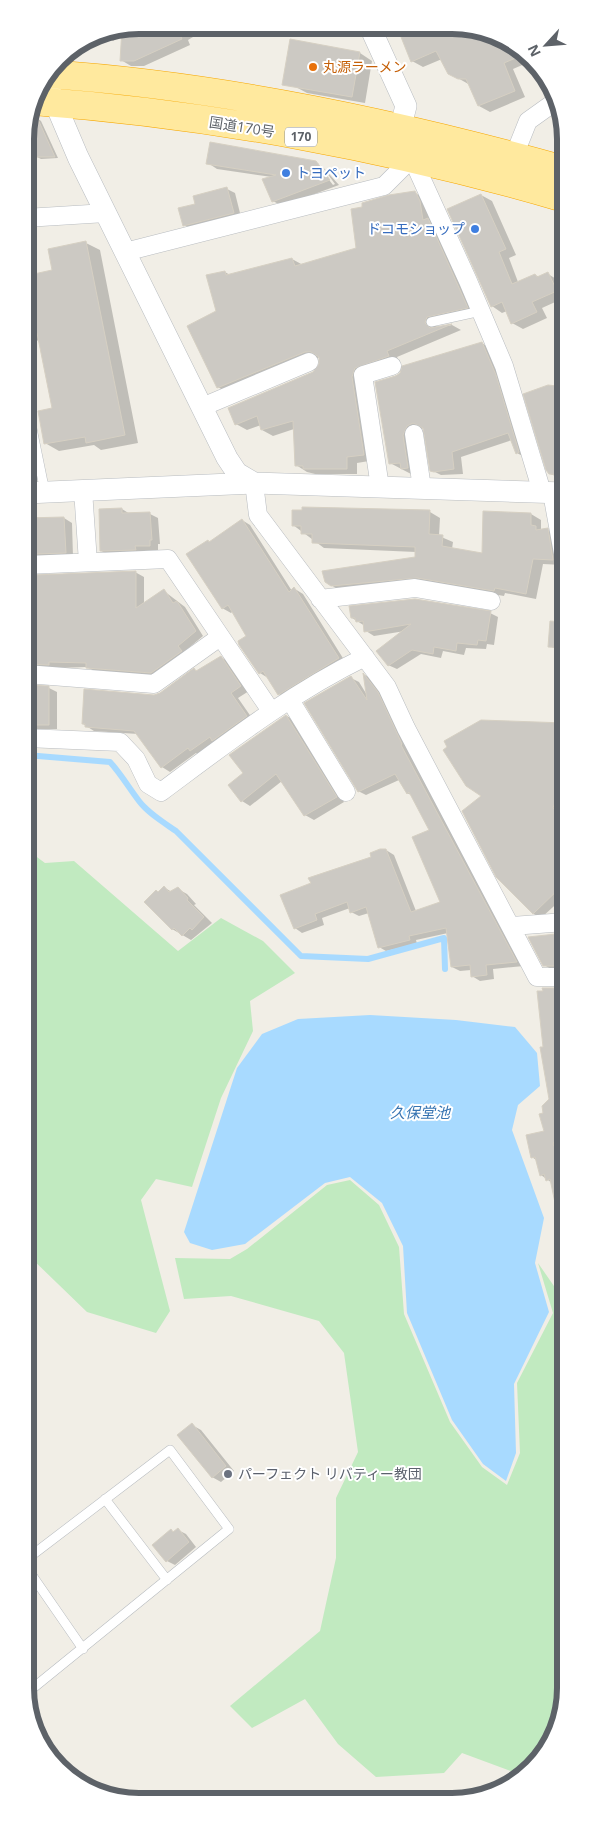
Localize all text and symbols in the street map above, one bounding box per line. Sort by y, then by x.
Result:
north arrow [521,20,571,70]
text: N [523,42,545,60]
place label: 丸源ラーメン [323,57,406,76]
marker: 丸源ラーメン [307,61,319,73]
street label: 国道170号 [208,112,276,141]
road number: 170 [285,128,317,146]
place label: トヨペット [296,163,366,182]
marker: トヨペット [280,167,292,179]
place label: ドコモショップ [367,219,465,238]
marker: ドコモショップ [469,223,481,235]
water label: 久保堂池 [390,1102,452,1122]
place label: パーフェクト リバティー教団 [238,1464,422,1483]
marker: パーフェクト リバティー教団 [222,1468,234,1480]

